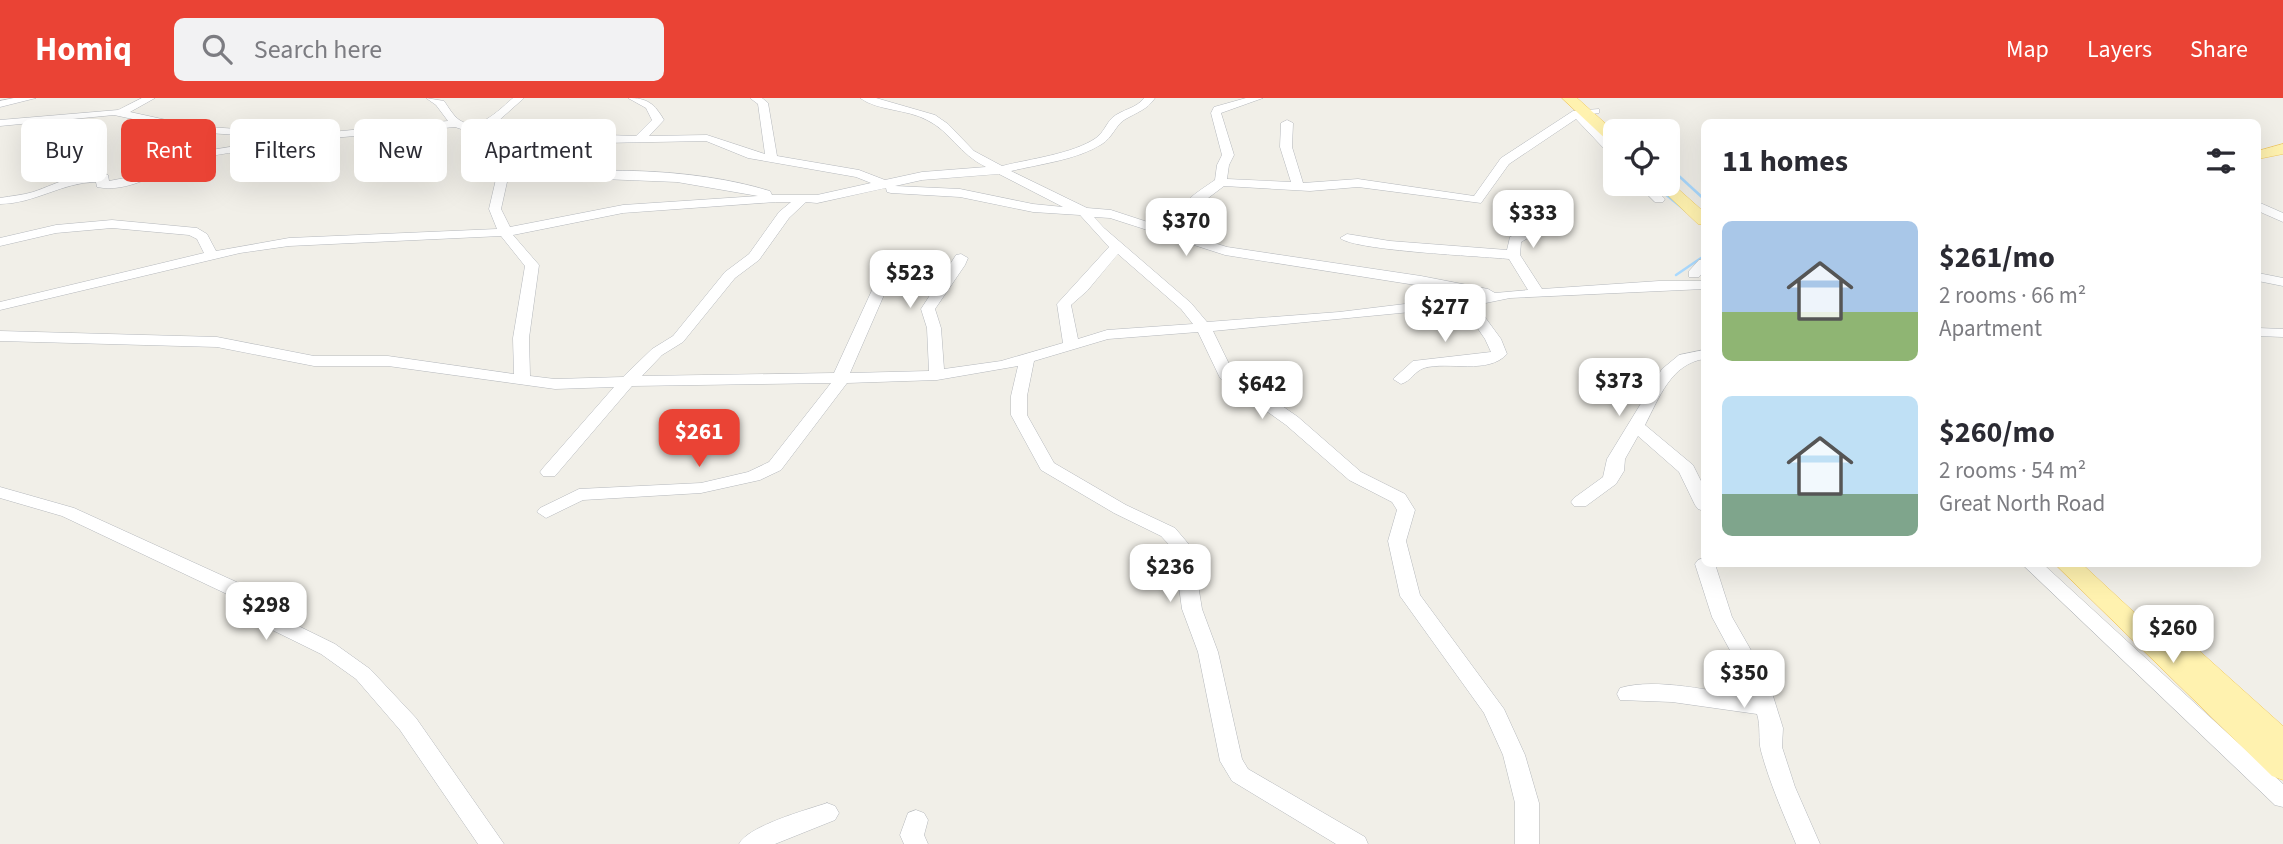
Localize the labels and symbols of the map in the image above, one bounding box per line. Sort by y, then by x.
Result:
pin: $333 [1492,190,1574,250]
pin: $370 [1145,198,1227,258]
pin: $523 [869,250,951,310]
pin: $277 [1404,285,1486,344]
pin: $373 [1578,358,1660,418]
pin: $642 [1221,362,1303,421]
pin: $261 [658,410,740,469]
pin: $236 [1129,545,1211,604]
pin: $298 [225,582,307,642]
pin: $260 [2132,606,2214,665]
pin: $350 [1703,650,1785,710]

